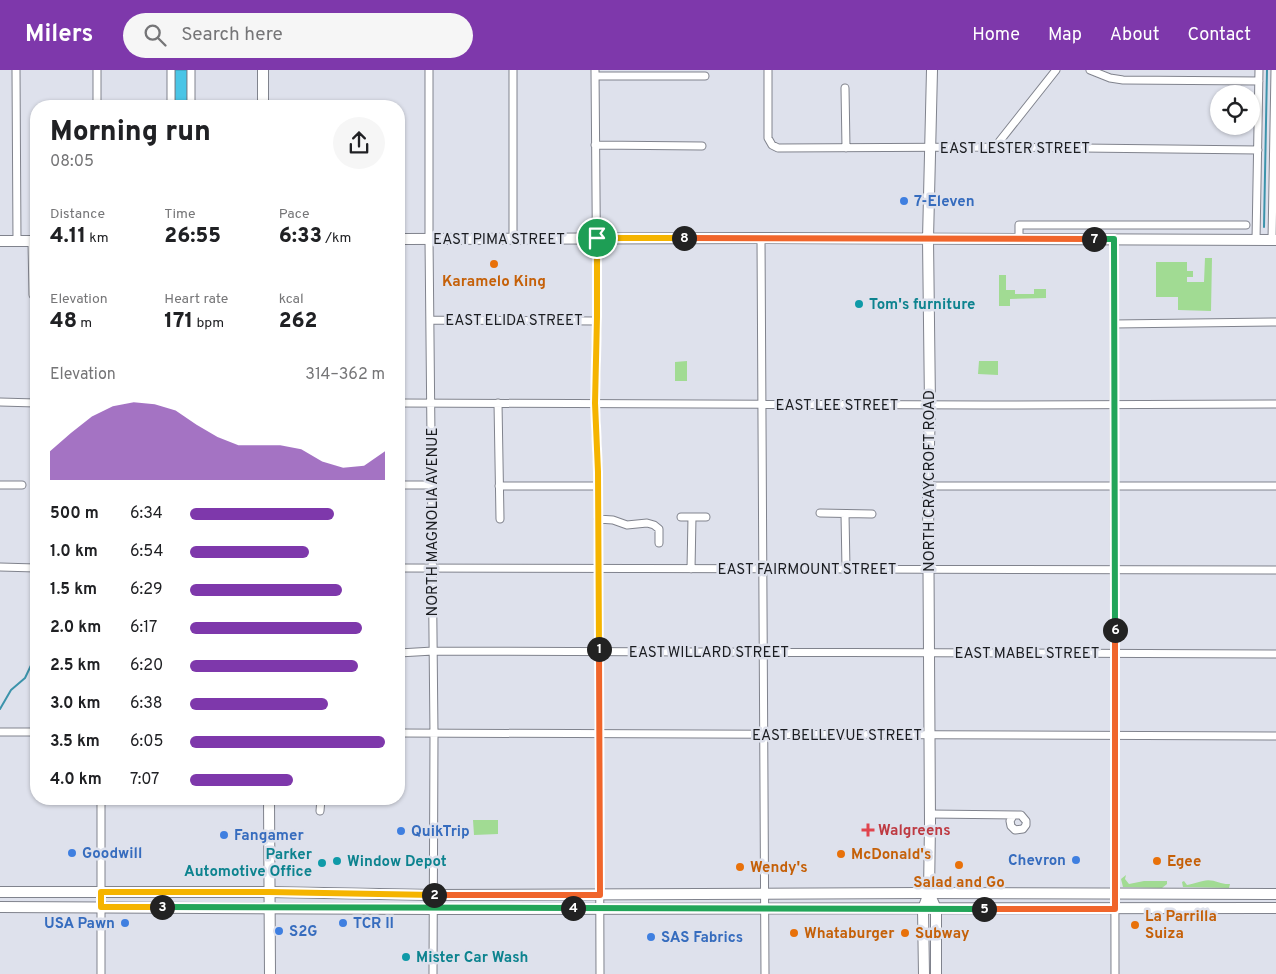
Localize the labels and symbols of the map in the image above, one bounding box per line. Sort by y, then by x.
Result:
street label: EAST LESTER STREET [940,140,1090,159]
place label: 7-Eleven [914,193,975,212]
marker: 7-Eleven [898,195,910,207]
pin [576,217,618,259]
pin: 8 [672,226,696,250]
pin: 7 [1082,226,1106,252]
street label: EAST PIMA STREET [433,231,565,250]
marker: Karamelo King [488,258,500,270]
place label: Karamelo King [442,273,546,292]
place label: Tom's furniture [869,296,975,315]
marker: Tom's furniture [853,298,865,310]
street label: EAST ELIDA STREET [445,312,583,331]
street label: NORTH CRAYCROFT ROAD [921,390,940,572]
street label: EAST LEE STREET [775,397,899,416]
street label: NORTH MAGNOLIA AVENUE [424,428,443,616]
street label: EAST FAIRMOUNT STREET [717,561,897,580]
pin: 6 [1102,618,1128,642]
pin: 1 [586,636,612,662]
street label: EAST WILLARD STREET [629,644,789,663]
street label: EAST MABEL STREET [954,645,1100,664]
street label: EAST BELLEVUE STREET [752,727,922,746]
place label: Walgreens [878,822,951,841]
place label: QuikTrip [411,823,470,842]
marker: Walgreens [862,824,874,836]
marker: QuikTrip [395,825,407,837]
place label: Fangamer [234,827,304,846]
marker: Fangamer [218,829,230,841]
place label: Goodwill [82,845,142,864]
place label: Parker Automotive Office [184,846,313,882]
place label: McDonald's [851,846,931,865]
marker: Goodwill [66,847,78,859]
marker: McDonald's [835,848,847,860]
place label: Chevron [1008,852,1066,871]
place label: Window Depot [347,853,447,872]
place label: Egee [1167,853,1201,872]
marker: Chevron [1070,854,1082,866]
marker: Window Depot [331,855,343,867]
marker: Egee [1151,855,1163,867]
marker: Parker Automotive Office [316,857,328,869]
place label: Wendy's [750,859,808,878]
marker: Salad and Go [953,859,965,871]
marker: Wendy's [734,861,746,873]
place label: Salad and Go [913,874,1005,893]
pin: 2 [422,882,446,908]
pin: 3 [150,894,174,920]
pin: 4 [560,896,586,920]
pin: 5 [972,896,996,922]
place label: La Parrilla Suiza [1145,908,1217,944]
place label: USA Pawn [44,915,115,934]
place label: TCR II [353,915,394,934]
marker: USA Pawn [119,917,131,929]
marker: TCR II [337,917,349,929]
marker: La Parrilla Suiza [1129,919,1141,931]
place label: S2G [289,923,318,942]
marker: S2G [273,925,285,937]
place label: Whataburger [804,925,895,944]
place label: Subway [915,925,970,944]
marker: Whataburger [788,927,800,939]
marker: Subway [899,927,911,939]
place label: SAS Fabrics [661,929,743,948]
marker: SAS Fabrics [645,931,657,943]
place label: Mister Car Wash [416,949,529,968]
marker: Mister Car Wash [400,951,412,963]

